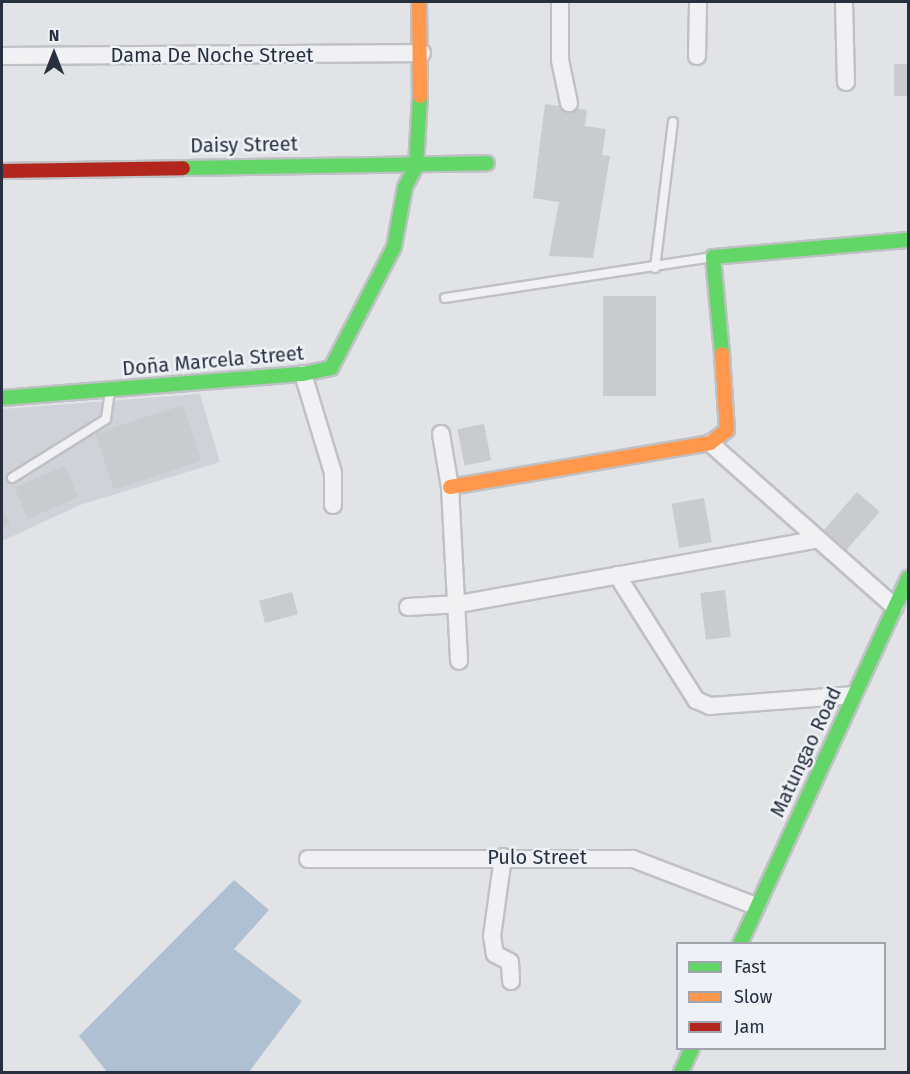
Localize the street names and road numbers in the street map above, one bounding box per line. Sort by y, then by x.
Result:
street label: Dama De Noche Street [110,43,314,67]
street label: Daisy Street [190,132,298,158]
street label: Doña Marcela Street [121,341,305,381]
street label: Matungao Road [765,683,847,821]
street label: Pulo Street [487,845,587,869]

